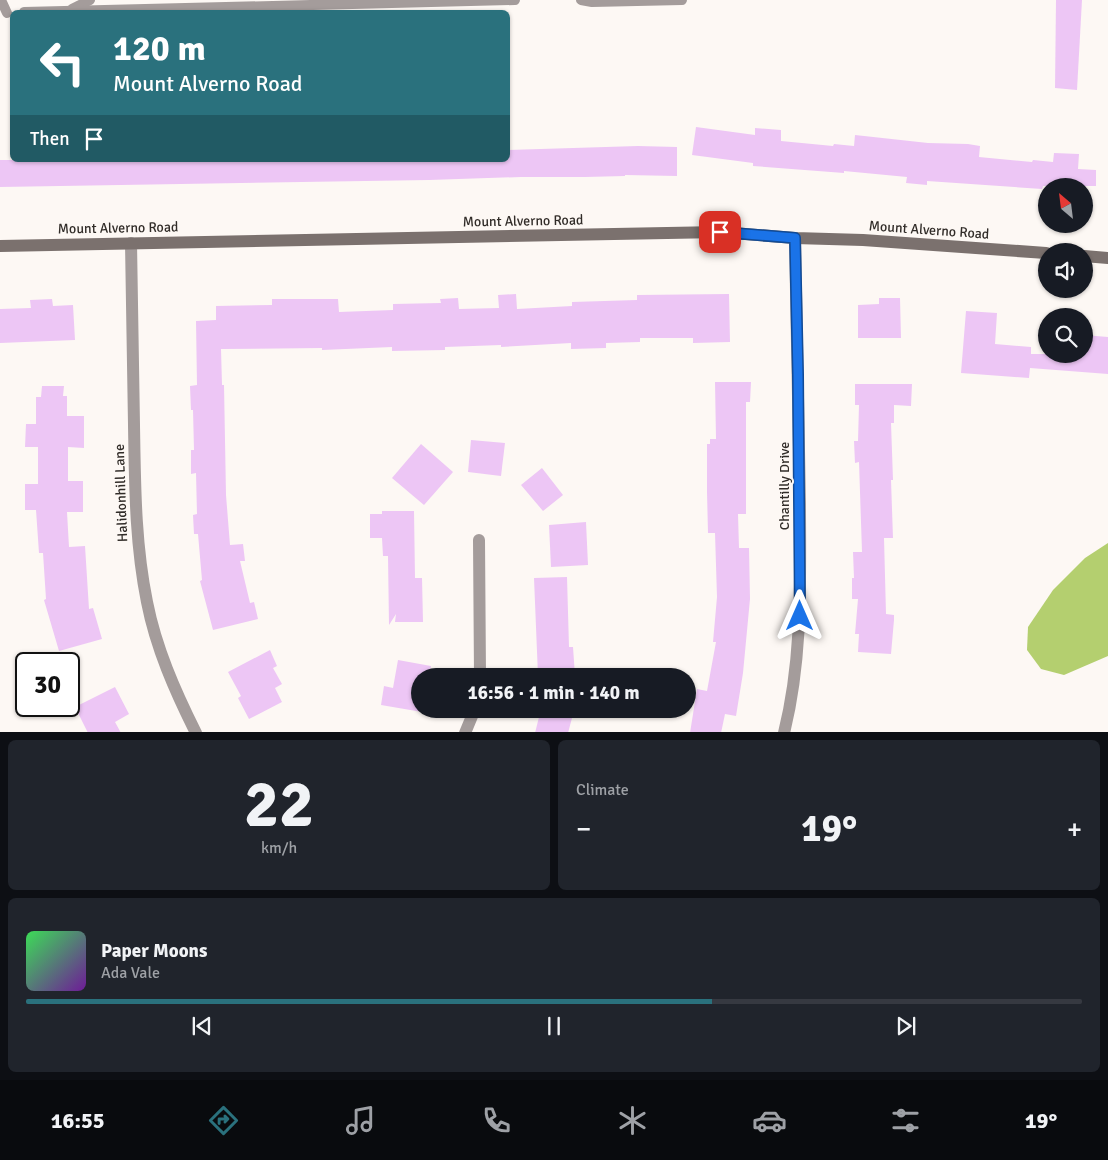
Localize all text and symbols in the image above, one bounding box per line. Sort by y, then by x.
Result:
text: 120 m [113,27,206,70]
icon: left [30,30,95,95]
text: Mount Alverno Road [113,70,302,97]
icon: arrive [80,125,108,153]
text: Then [30,127,70,151]
north arrow [1038,178,1092,232]
map controls [1038,178,1093,363]
street label: Mount Alverno Road [463,211,583,231]
pin [699,211,741,253]
street label: Mount Alverno Road [868,217,990,243]
street label: Mount Alverno Road [58,218,178,238]
icon: arrive [706,218,734,246]
button: sound [1038,243,1093,298]
button: search [1038,308,1093,363]
street label: Chantilly Drive [776,442,793,530]
street label: Halidonhill Lane [111,444,131,542]
position arrow [773,589,825,641]
speed limit sign: 30 [15,652,80,717]
text: 16:56 · 1 min · 140 m [467,681,640,705]
text: 22 [244,765,314,845]
text: Climate [576,780,629,800]
text: 19° [801,805,857,852]
text: − [576,812,591,846]
text: + [1067,812,1082,846]
text: km/h [261,838,297,858]
text: Paper Moons [101,939,207,963]
text: Ada Vale [101,963,160,983]
icon: previous [188,1012,216,1040]
icon: pause [540,1012,568,1040]
icon: next [892,1012,920,1040]
icon: directions [206,1103,241,1138]
icon: music [343,1103,378,1138]
icon: phone [479,1103,514,1138]
icon: climate [615,1103,650,1138]
icon: car [752,1103,787,1138]
icon: filters [888,1103,923,1138]
text: 16:55 [51,1107,105,1134]
text: 19° [1025,1107,1057,1134]

